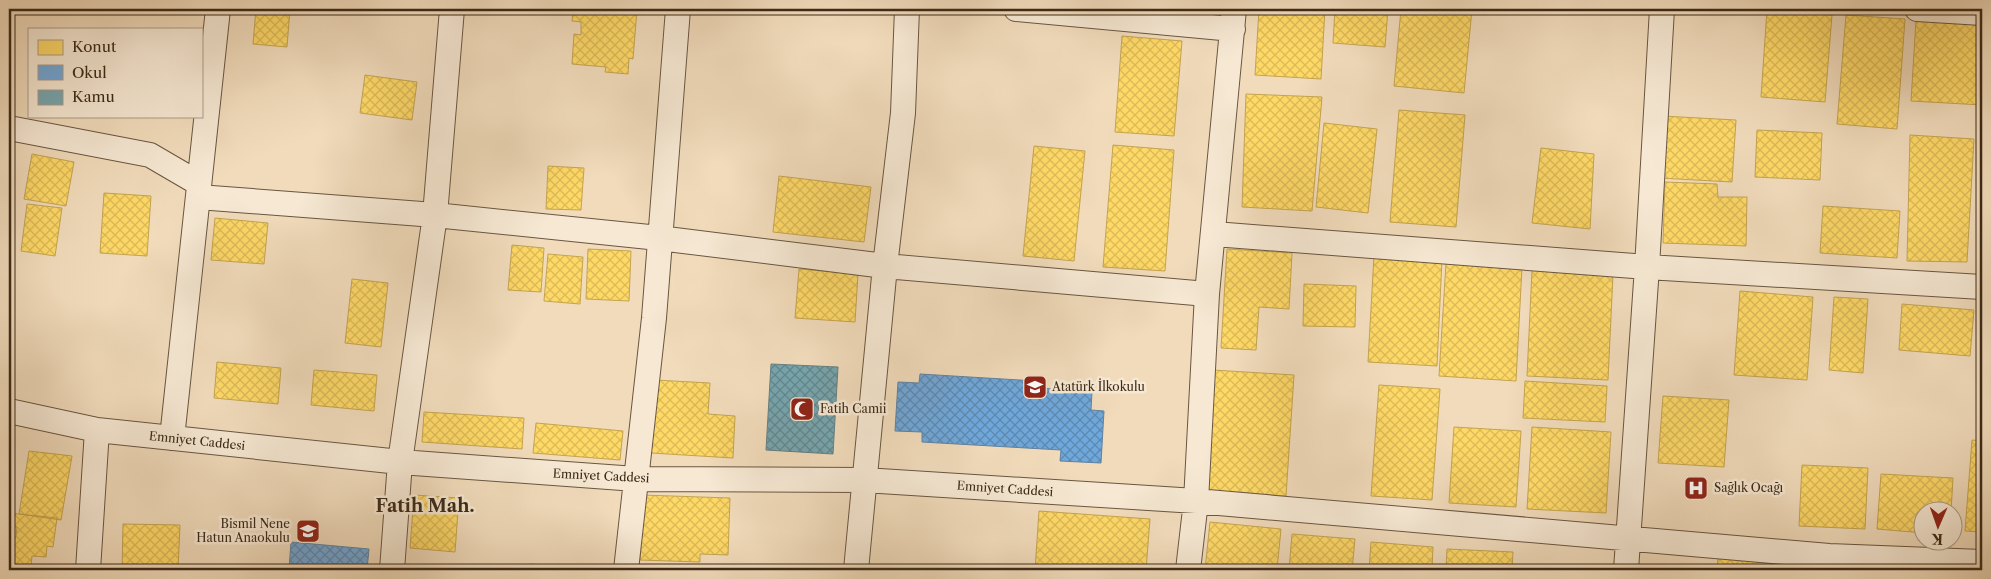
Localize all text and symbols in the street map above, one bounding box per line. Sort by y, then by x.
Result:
legend [28,28,202,118]
text: Konut [72,37,117,56]
text: Okul [72,63,107,82]
text: Kamu [72,87,115,106]
school or university icon: Atatürk İlkokulu [1022,374,1048,400]
place label: Atatürk İlkokulu [1051,378,1146,394]
mosque icon: Fatih Camii [789,396,815,422]
place label: Fatih Camii [820,401,887,416]
street label: Emniyet Caddesi [148,428,246,453]
street label: Emniyet Caddesi [552,465,650,486]
hospital icon: Sağlık Ocağı [1683,475,1709,501]
street label: Emniyet Caddesi [956,478,1054,499]
place label: Sağlık Ocağı [1714,480,1784,495]
district label: Fatih Mah. [375,495,475,517]
north arrow [1914,502,1964,552]
place label: Bismil Nene Hatun Anaokulu [196,516,291,545]
school or university icon: Bismil Nene Hatun Anaokulu [295,518,321,544]
text: K [1931,530,1943,548]

